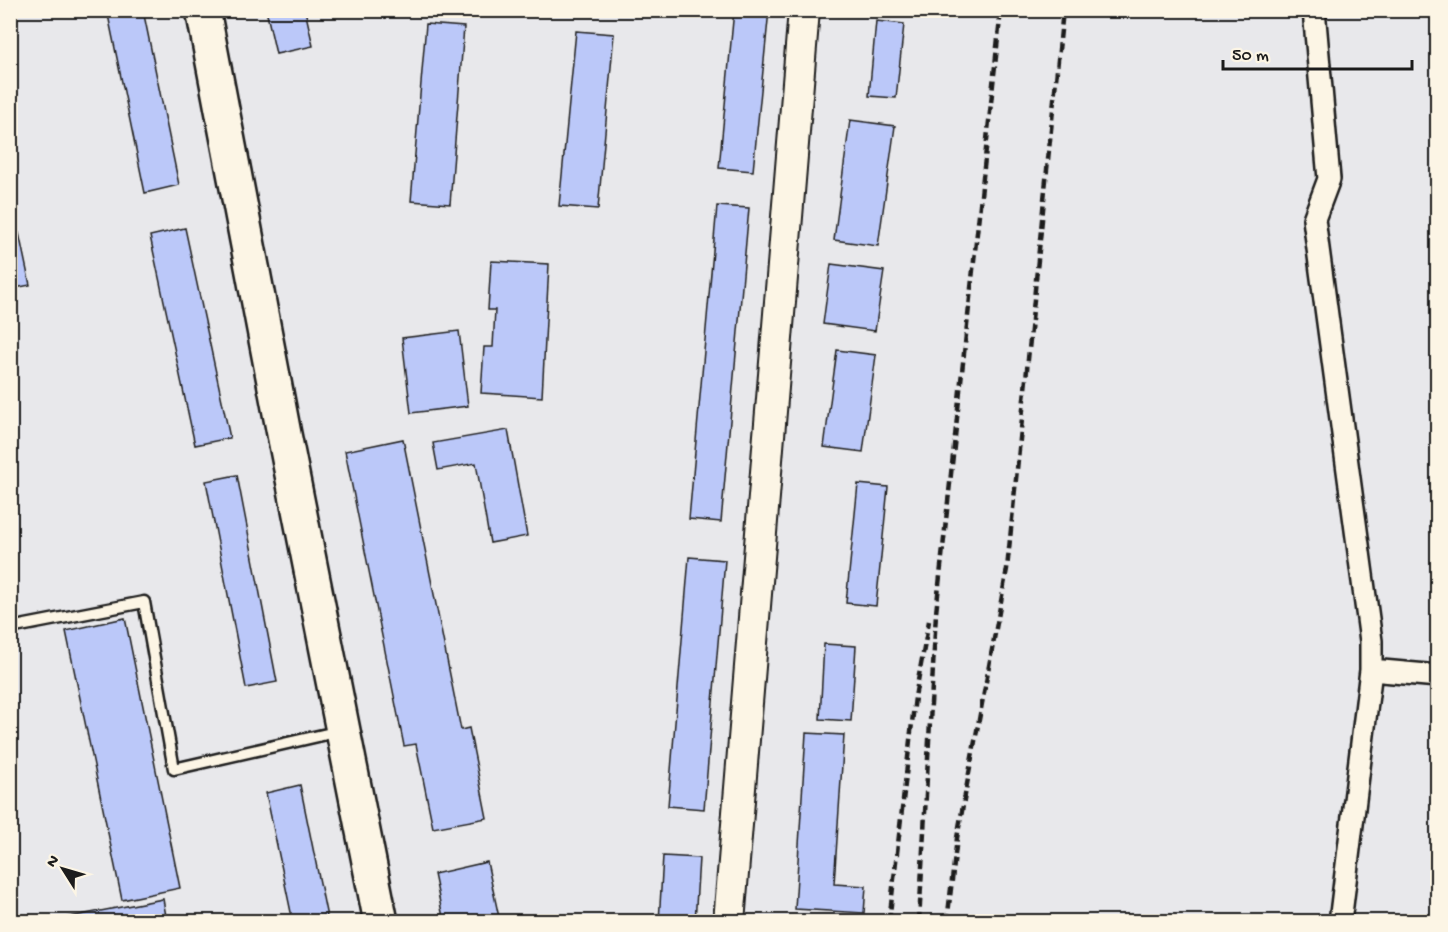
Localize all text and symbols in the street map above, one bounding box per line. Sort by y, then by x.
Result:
scale bar [1223,33,1412,71]
text: 50 m [1232,46,1269,67]
north arrow [33,839,93,899]
text: N [43,852,65,872]

